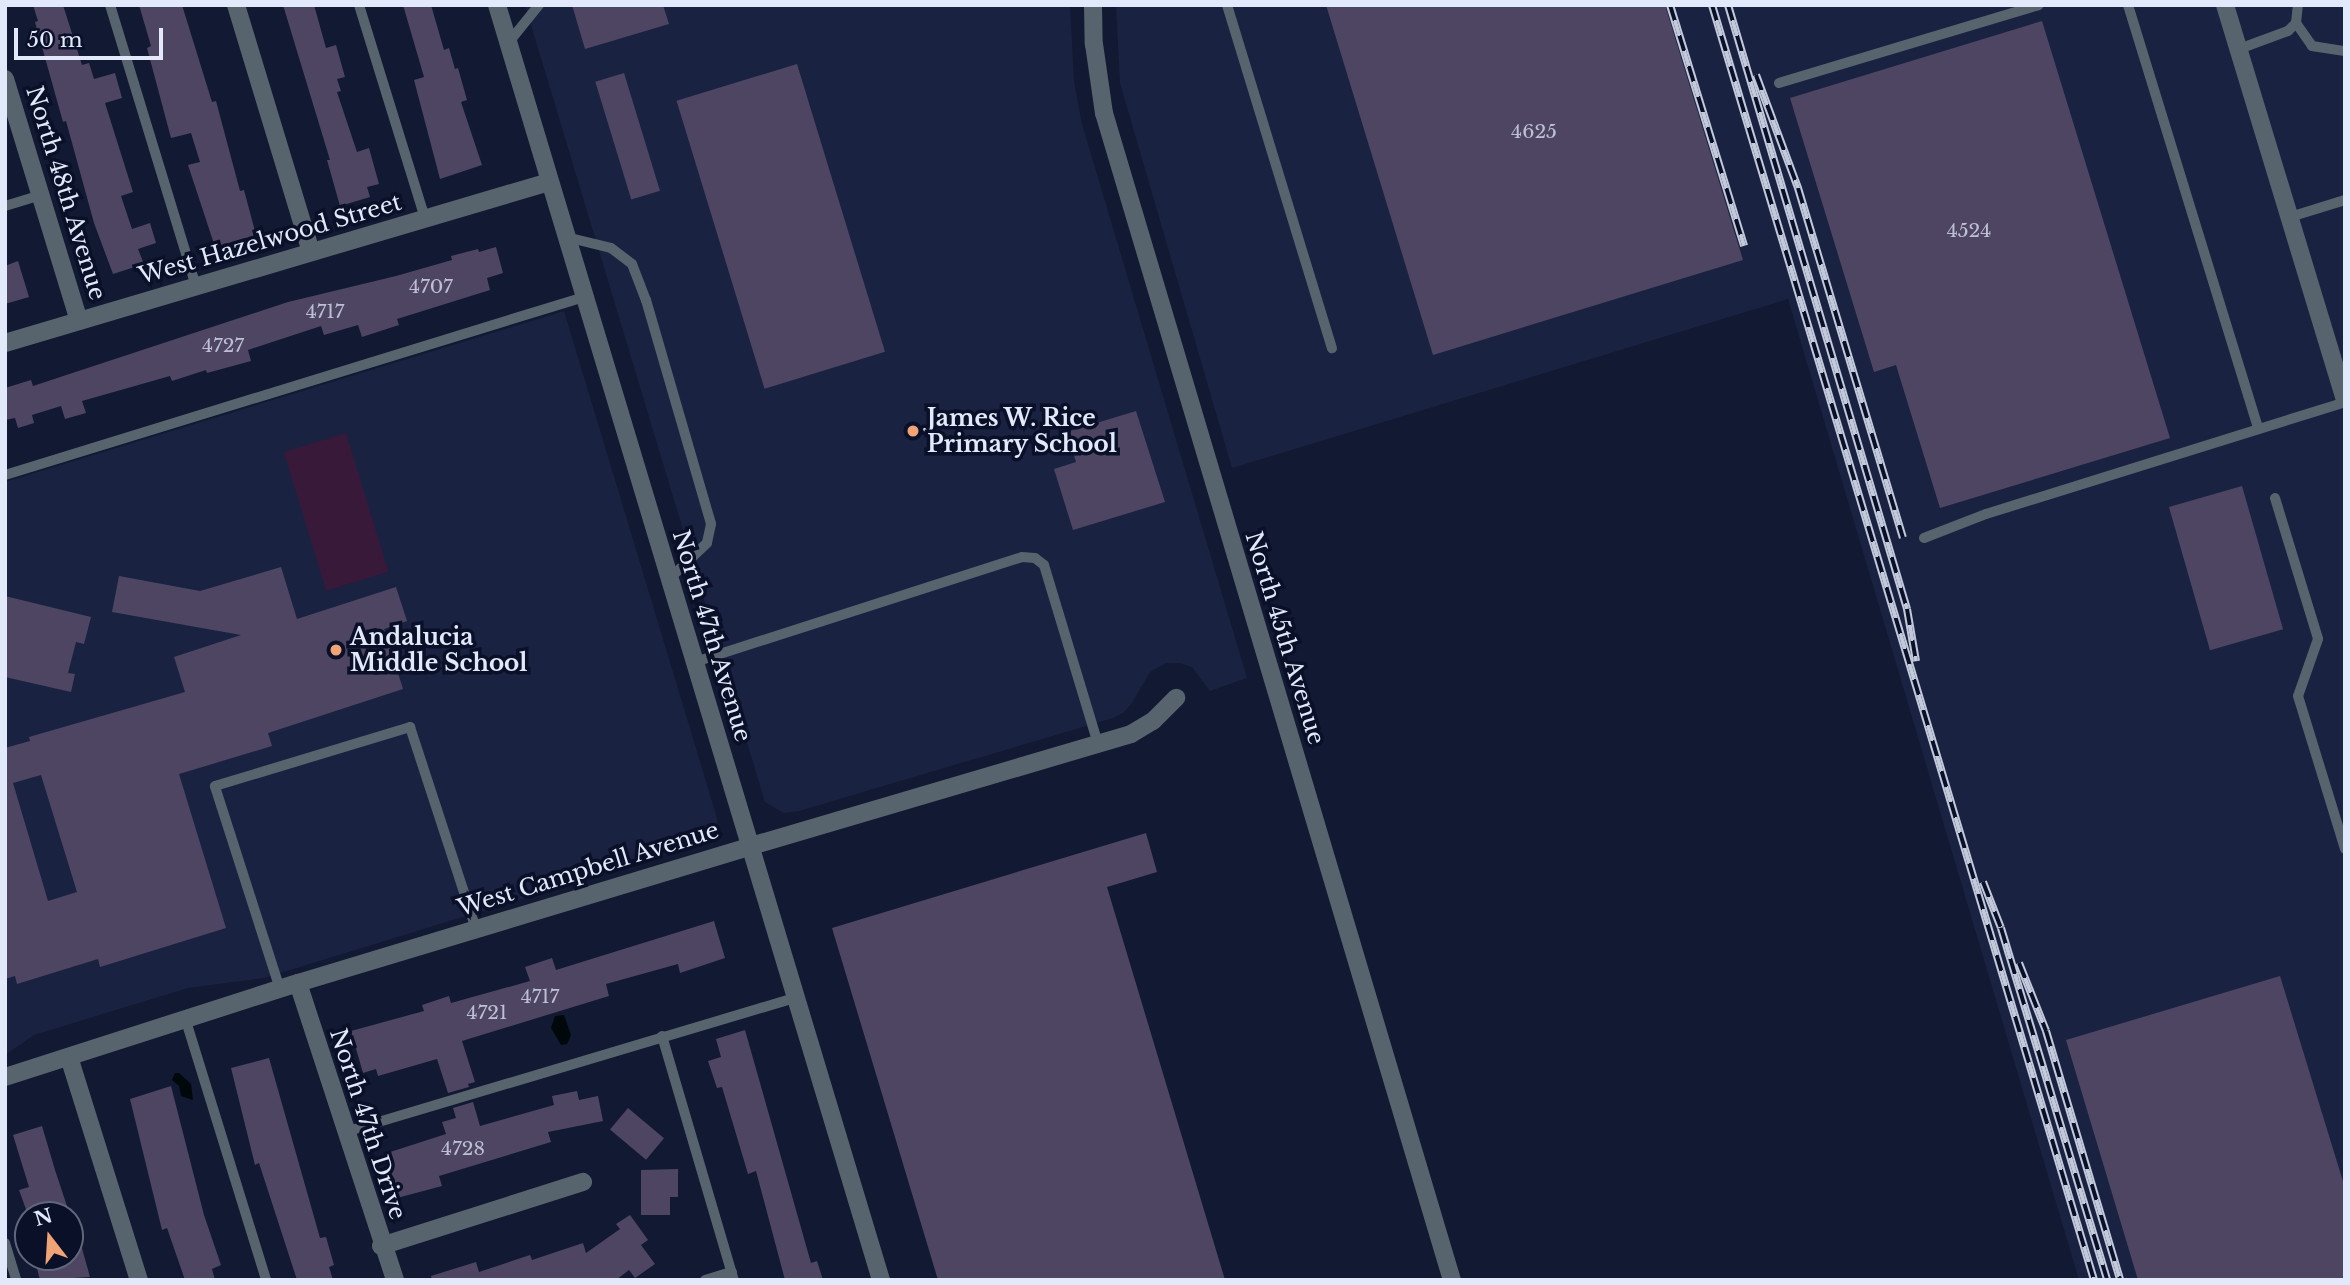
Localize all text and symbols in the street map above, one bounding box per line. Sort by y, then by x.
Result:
scale bar [18,14,166,58]
text: 50 m [27,27,82,53]
street label: North 48th Avenue [20,82,112,304]
house number: 4625 [1511,121,1557,143]
street label: West Hazelwood Street [135,188,405,290]
house number: 4524 [1947,220,1991,242]
house number: 4707 [409,276,453,298]
house number: 4717 [306,301,344,323]
house number: 4727 [202,335,244,357]
place label: James W. Rice Primary School [927,404,1117,458]
marker: James W. Rice Primary School [905,423,921,439]
street label: North 47th Avenue [667,526,757,746]
street label: North 45th Avenue [1239,528,1331,748]
place label: Andalucia Middle School [350,623,527,677]
marker: Andalucia Middle School [328,642,344,658]
street label: West Campbell Avenue [453,816,723,922]
house number: 4717 [521,986,559,1008]
house number: 4721 [467,1002,507,1024]
street label: North 47th Drive [324,1025,412,1223]
house number: 4728 [441,1138,485,1160]
north arrow [14,1201,84,1271]
text: N [31,1204,55,1231]

